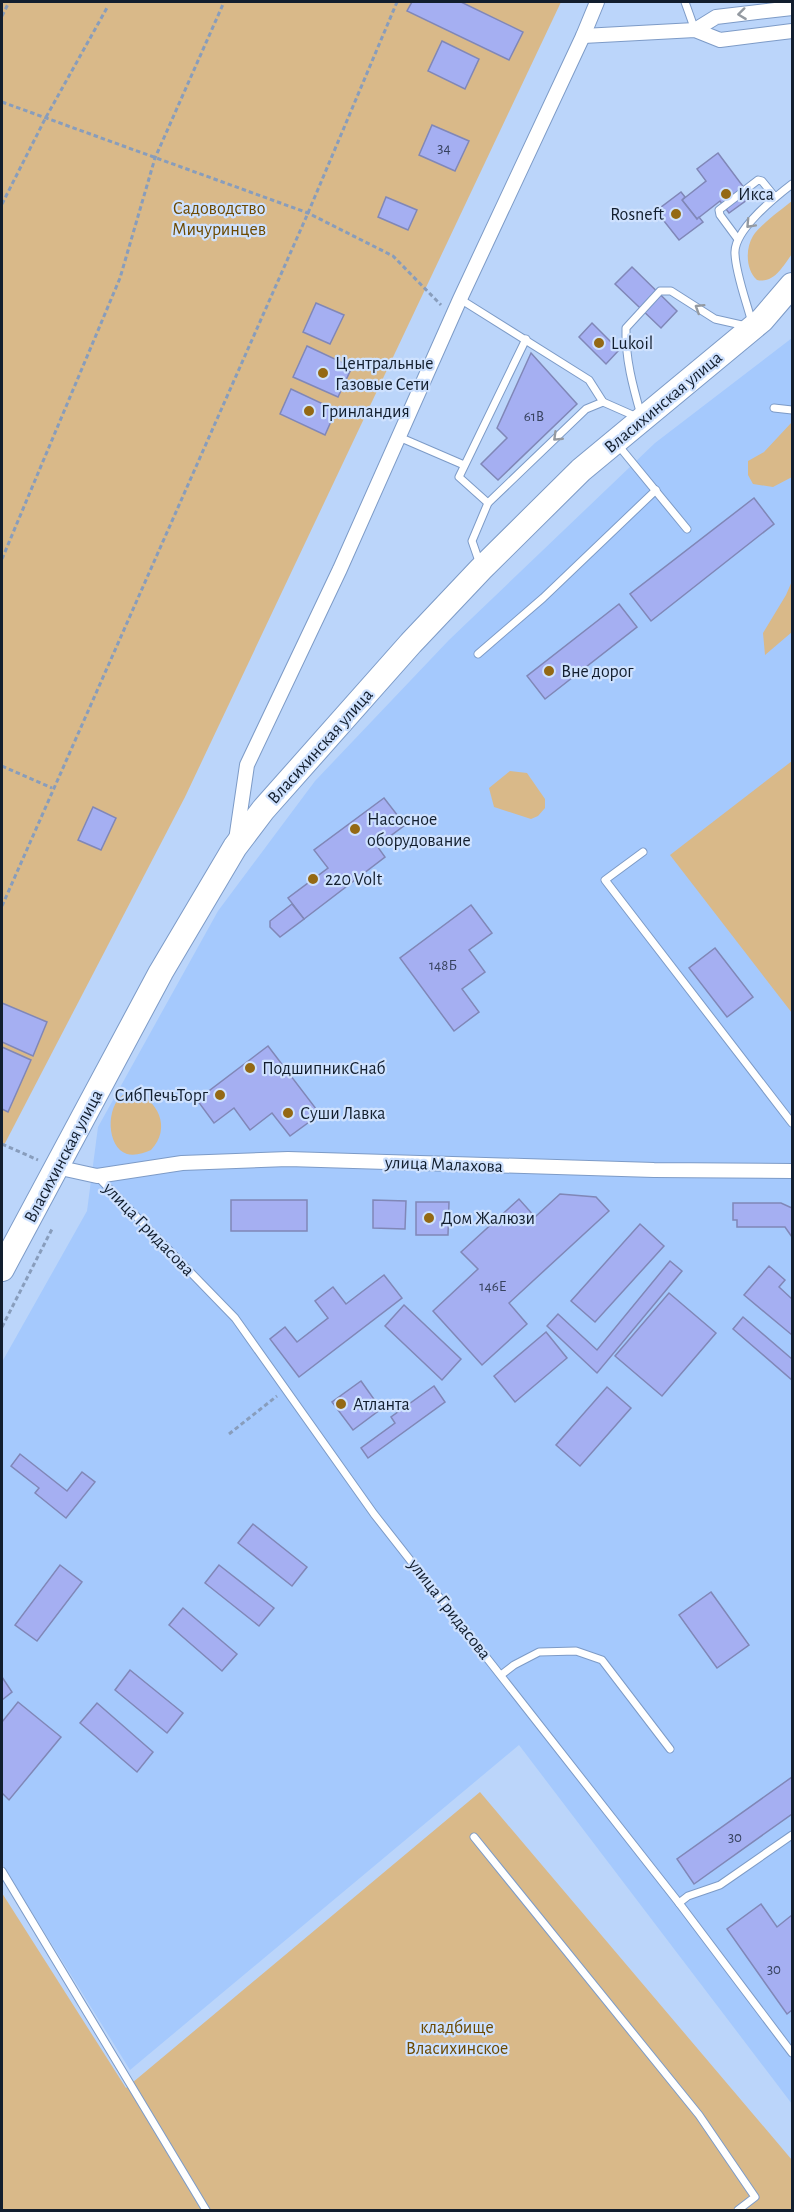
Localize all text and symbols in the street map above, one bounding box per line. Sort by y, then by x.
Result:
one-way arrow [737,7,747,20]
house number: 34 [437,141,451,156]
place label: Икса [738,186,774,204]
marker: Икса [719,187,733,201]
park label: Садоводство Мичуринцев [172,200,266,239]
place label: Rosneft [610,206,664,224]
marker: Rosneft [669,207,683,221]
one-way arrow [746,217,757,227]
one-way arrow [694,305,705,316]
place label: Lukoil [611,335,653,353]
marker: Lukoil [592,336,606,350]
street label: Власихинская улица [601,348,726,457]
place label: Центральные Газовые Сети [335,355,434,394]
marker: Центральные Газовые Сети [316,366,330,380]
place label: Гринландия [321,403,410,421]
marker: Гринландия [302,404,316,418]
house number: 61В [524,409,544,424]
one-way arrow [553,430,563,441]
place label: Вне дорог [561,663,634,681]
marker: Вне дорог [542,664,556,678]
street label: Власихинская улица [265,686,377,808]
place label: Насосное оборудование [367,811,471,850]
marker: Насосное оборудование [348,822,362,836]
place label: 220 Volt [325,871,382,889]
marker: 220 Volt [306,872,320,886]
house number: 148Б [429,958,457,973]
place label: ПодшипникСнаб [262,1059,386,1078]
marker: ПодшипникСнаб [243,1061,257,1075]
place label: СибПечьТорг [114,1086,209,1105]
street label: Власихинская улица [21,1087,106,1226]
marker: СибПечьТорг [213,1088,227,1102]
place label: Суши Лавка [300,1105,385,1123]
marker: Суши Лавка [281,1106,295,1120]
street label: улица Малахова [384,1154,503,1176]
street label: улица Гридасова [99,1179,197,1280]
place label: Дом Жалюзи [441,1210,535,1228]
marker: Дом Жалюзи [422,1211,436,1225]
house number: 146Е [479,1279,507,1294]
place label: Атланта [353,1396,410,1414]
marker: Атланта [334,1397,348,1411]
street label: улица Гридасова [404,1555,494,1663]
house number: 30 [728,1830,742,1845]
house number: 30 [767,1962,781,1977]
park label: кладбище Власихинское [406,2018,508,2058]

